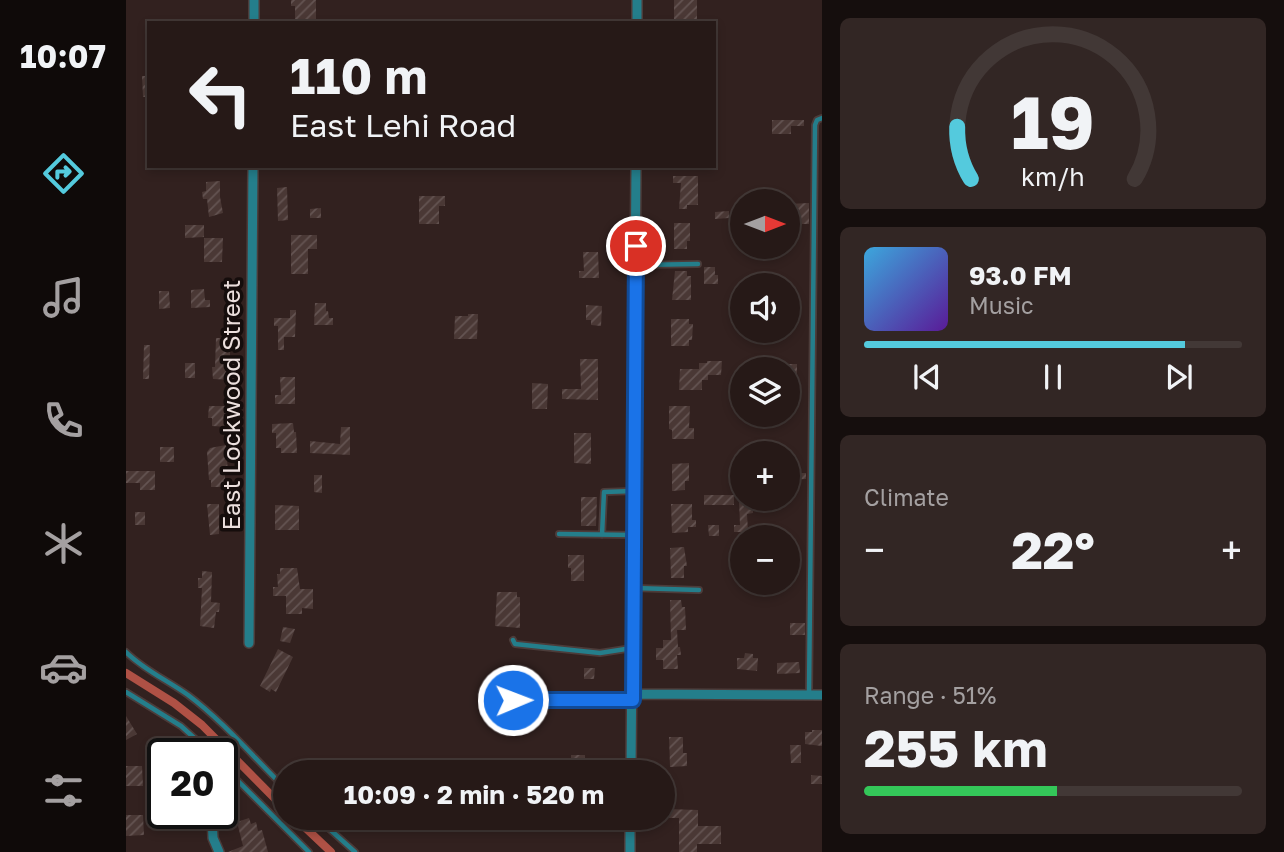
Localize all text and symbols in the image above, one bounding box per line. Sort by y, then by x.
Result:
text: 10:07 [20,37,106,75]
text: 110 m [290,46,427,105]
icon: left [175,49,266,140]
text: 19 [1011,79,1095,166]
text: East Lehi Road [290,106,516,144]
icon: directions [39,149,88,198]
text: km/h [1021,161,1085,192]
north arrow [730,189,800,259]
map controls [730,189,800,595]
pin [606,216,666,276]
icon: arrive [617,227,655,265]
text: 93.0 FM [969,260,1072,291]
icon: music [39,273,88,322]
button: sound [730,273,800,343]
street label: East Lockwood Street [216,280,245,530]
text: Music [969,291,1034,319]
button: layers [730,357,800,427]
icon: previous [908,358,946,396]
icon: pause [1034,358,1072,396]
icon: next [1160,358,1198,396]
icon: phone [39,396,88,445]
button: + [730,441,800,511]
text: Climate [864,483,949,511]
text: 22° [1011,518,1095,580]
icon: climate [39,519,88,568]
button: − [730,525,800,595]
text: − [864,527,885,572]
text: + [1221,527,1242,572]
icon: car [39,643,88,692]
position arrow [476,663,550,737]
text: Range · 51% [864,681,996,709]
text: 255 km [864,716,1048,778]
speed limit sign: 20 [147,738,238,829]
icon: filters [39,766,88,815]
text: 10:09 · 2 min · 520 m [344,779,604,810]

